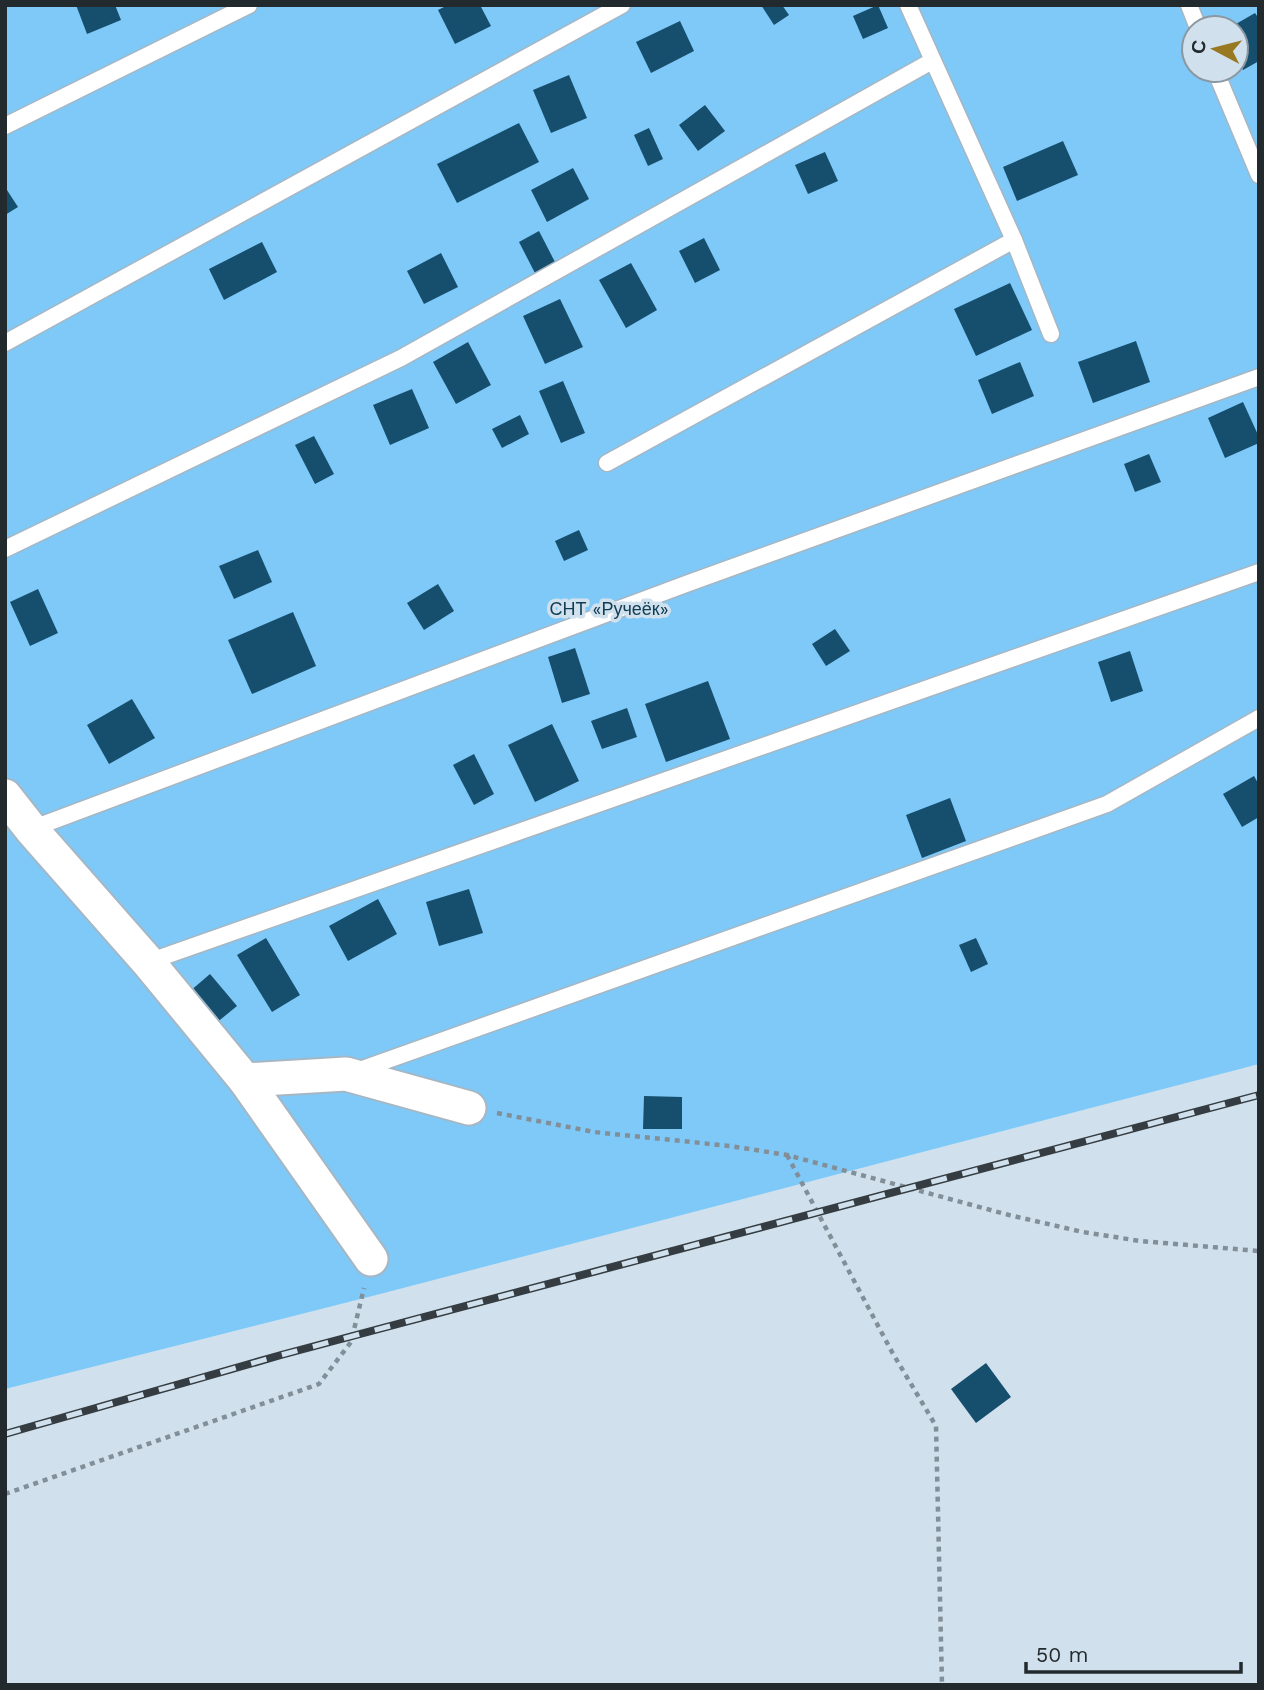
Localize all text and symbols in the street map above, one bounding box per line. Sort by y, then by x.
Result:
north arrow [1180,14,1250,84]
text: С [1186,39,1211,55]
park label: СНТ «Ручеёк» [549,598,669,619]
scale bar [1026,1630,1241,1674]
text: 50 m [1036,1642,1088,1667]

